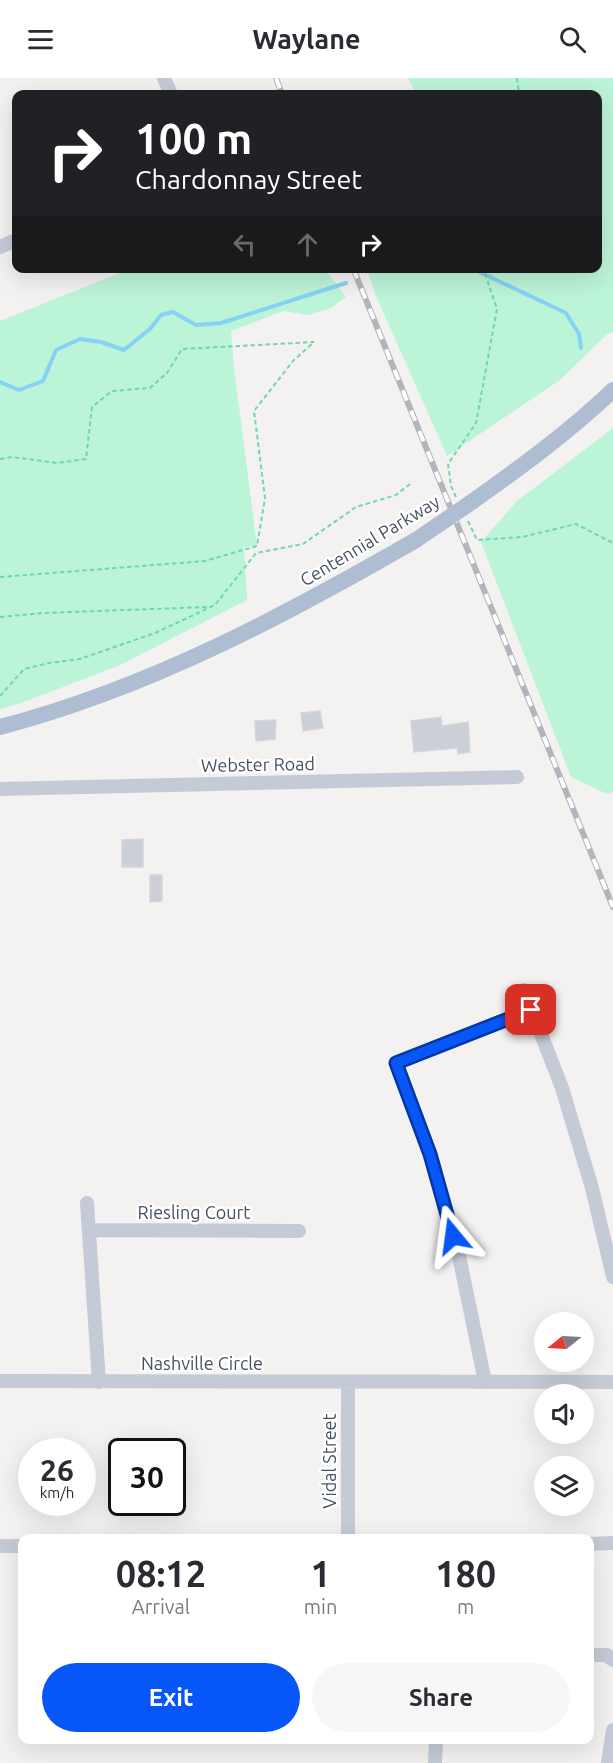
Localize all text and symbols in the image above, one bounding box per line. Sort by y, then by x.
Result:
icon: menu [24,23,57,56]
icon: search [556,23,589,56]
text: Waylane [253,24,360,54]
icon: right [36,114,114,192]
text: 100 m [135,115,252,162]
text: Chardonnay Street [135,164,362,194]
icon: left [228,228,261,261]
icon: ahead [291,228,324,261]
icon: right [354,228,387,261]
street label: Centennial Parkway [296,490,443,590]
street label: Webster Road [201,753,315,775]
pin [505,984,556,1035]
icon: arrive [514,993,547,1026]
street label: Riesling Court [138,1202,250,1222]
position arrow [421,1204,485,1268]
north arrow [534,1312,594,1372]
map controls [534,1312,594,1516]
street label: Nashville Circle [141,1353,263,1373]
button: sound [534,1384,594,1444]
street label: Vidal Street [319,1413,339,1509]
speed limit sign: 30 [108,1438,186,1516]
text: 26 [40,1453,74,1487]
button: layers [534,1456,594,1516]
text: km/h [40,1484,74,1501]
text: 08:12 [116,1553,206,1594]
text: 1 [310,1553,331,1594]
text: 180 [435,1553,496,1594]
text: Arrival [132,1595,190,1618]
text: min [304,1595,337,1618]
text: m [457,1595,474,1618]
button: Exit [42,1663,300,1732]
button: Share [312,1663,570,1732]

